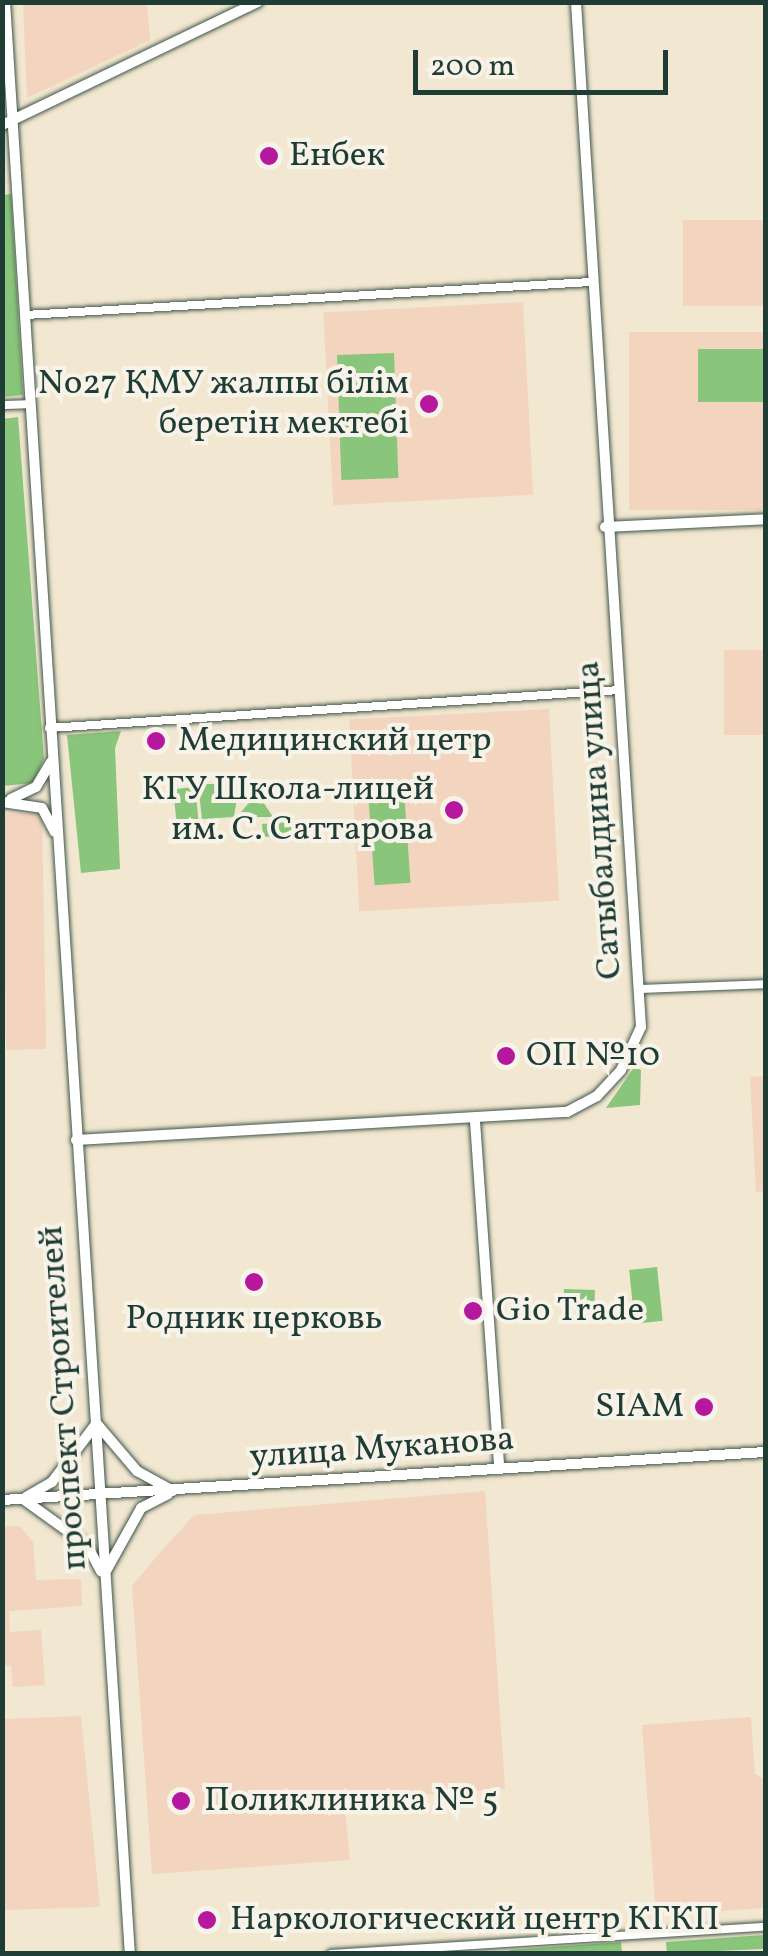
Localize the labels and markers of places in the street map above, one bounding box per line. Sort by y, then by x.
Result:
place label: Енбек [289,135,385,177]
marker: Енбек [258,145,280,167]
place label: No27 ҚМУ жалпы білім беретін мектебі [37,363,409,445]
marker: No27 ҚМУ жалпы білім беретін мектебі [418,393,440,415]
place label: Медицинский цетр [178,720,492,762]
marker: Медицинский цетр [143,728,169,754]
place label: КГУ Школа-лицей им. С. Саттарова [140,769,434,851]
marker: КГУ Школа-лицей им. С. Саттарова [443,799,465,821]
place label: ОП №10 [526,1035,660,1077]
marker: ОП №10 [495,1045,517,1067]
marker: Родник церковь [243,1271,265,1293]
place label: Gio Trade [496,1290,645,1332]
place label: Родник церковь [126,1298,382,1340]
marker: Gio Trade [460,1298,486,1324]
place label: SIAM [595,1386,684,1428]
marker: SIAM [693,1396,715,1418]
place label: Поликлиника № 5 [204,1780,498,1822]
marker: Поликлиника № 5 [168,1788,194,1814]
place label: Наркологический центр КГКП [230,1899,719,1941]
marker: Наркологический центр КГКП [194,1907,220,1933]

